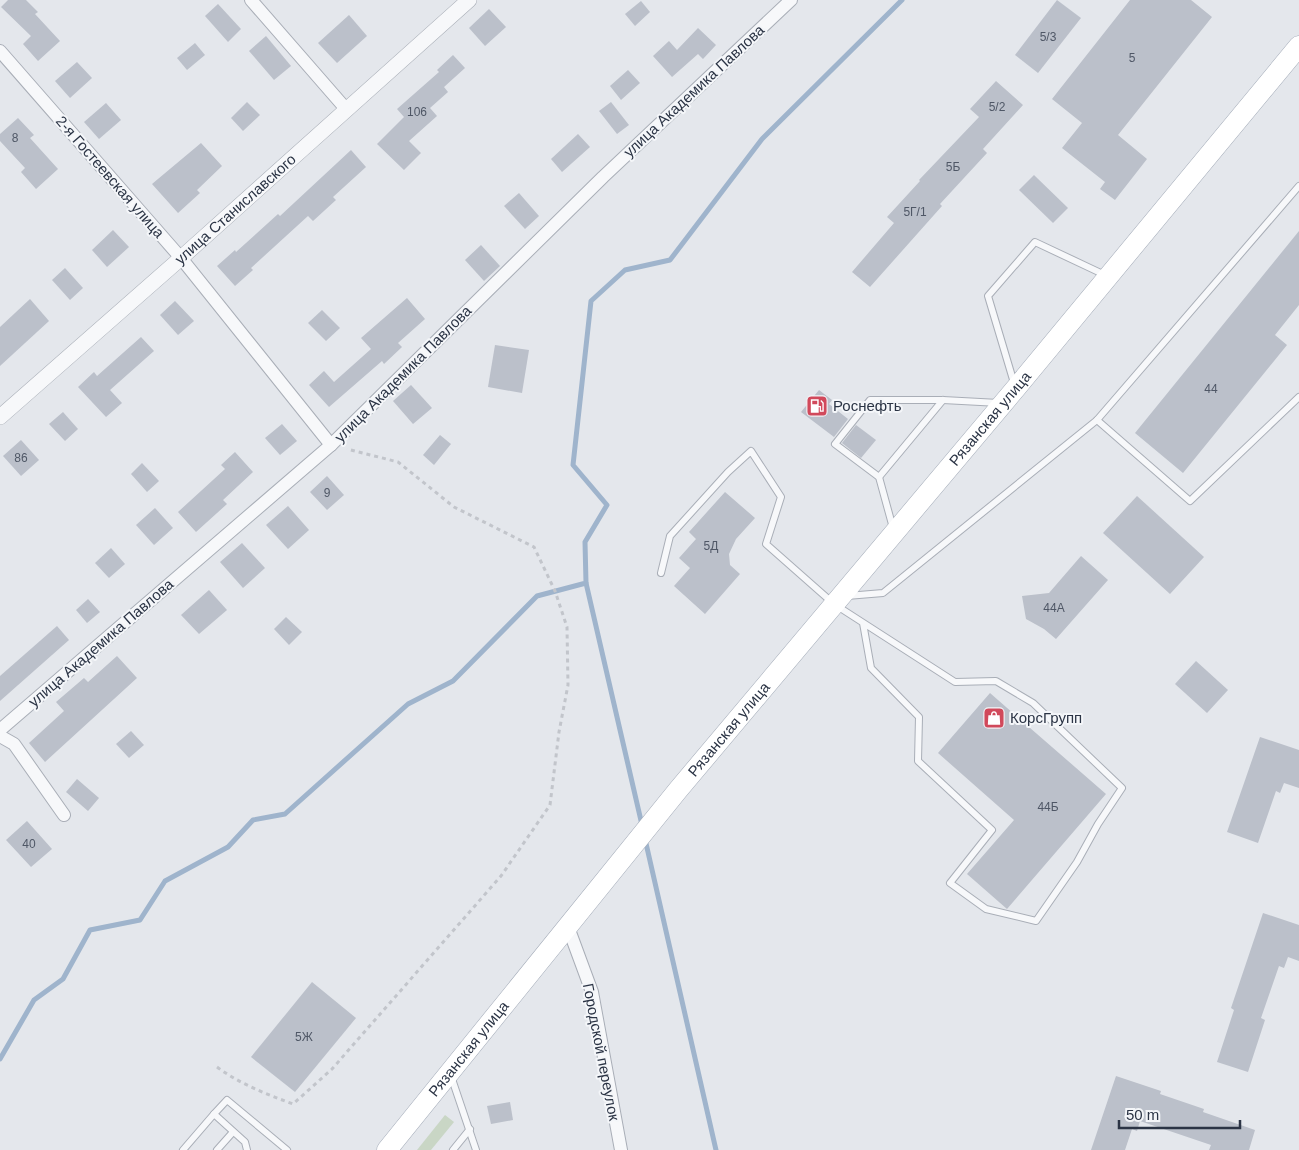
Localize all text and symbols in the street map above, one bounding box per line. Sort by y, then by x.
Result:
street label: улица Академика Павлова [620,21,768,160]
house number: 5/3 [1040,30,1057,44]
house number: 5 [1129,51,1136,65]
house number: 5/2 [989,100,1006,114]
house number: 106 [407,105,427,119]
street label: 2-я Гостеевская улица [53,112,168,242]
house number: 8 [12,131,19,145]
street label: улица Станиславского [171,150,299,267]
house number: 5Б [946,160,960,174]
house number: 5Г/1 [903,205,927,219]
street label: улица Академика Павлова [331,301,475,445]
street label: Рязанская улица [945,367,1034,469]
house number: 44 [1204,382,1218,396]
fuel station icon: Роснефть [805,394,829,418]
place label: Роснефть [833,397,902,414]
house number: 86 [14,451,28,465]
house number: 9 [324,486,331,500]
house number: 5Д [704,539,718,553]
street label: улица Академика Павлова [25,575,177,710]
house number: 44А [1043,601,1065,615]
street label: Рязанская улица [684,678,773,780]
shop icon: КорсГрупп [982,706,1006,730]
place label: КорсГрупп [1010,709,1082,726]
house number: 44Б [1037,800,1059,814]
house number: 40 [22,837,36,851]
street label: Городской переулок [580,982,623,1123]
street label: Рязанская улица [425,997,512,1100]
house number: 5Ж [295,1030,313,1044]
scale bar [1119,1098,1240,1130]
text: 50 m [1126,1106,1159,1123]

